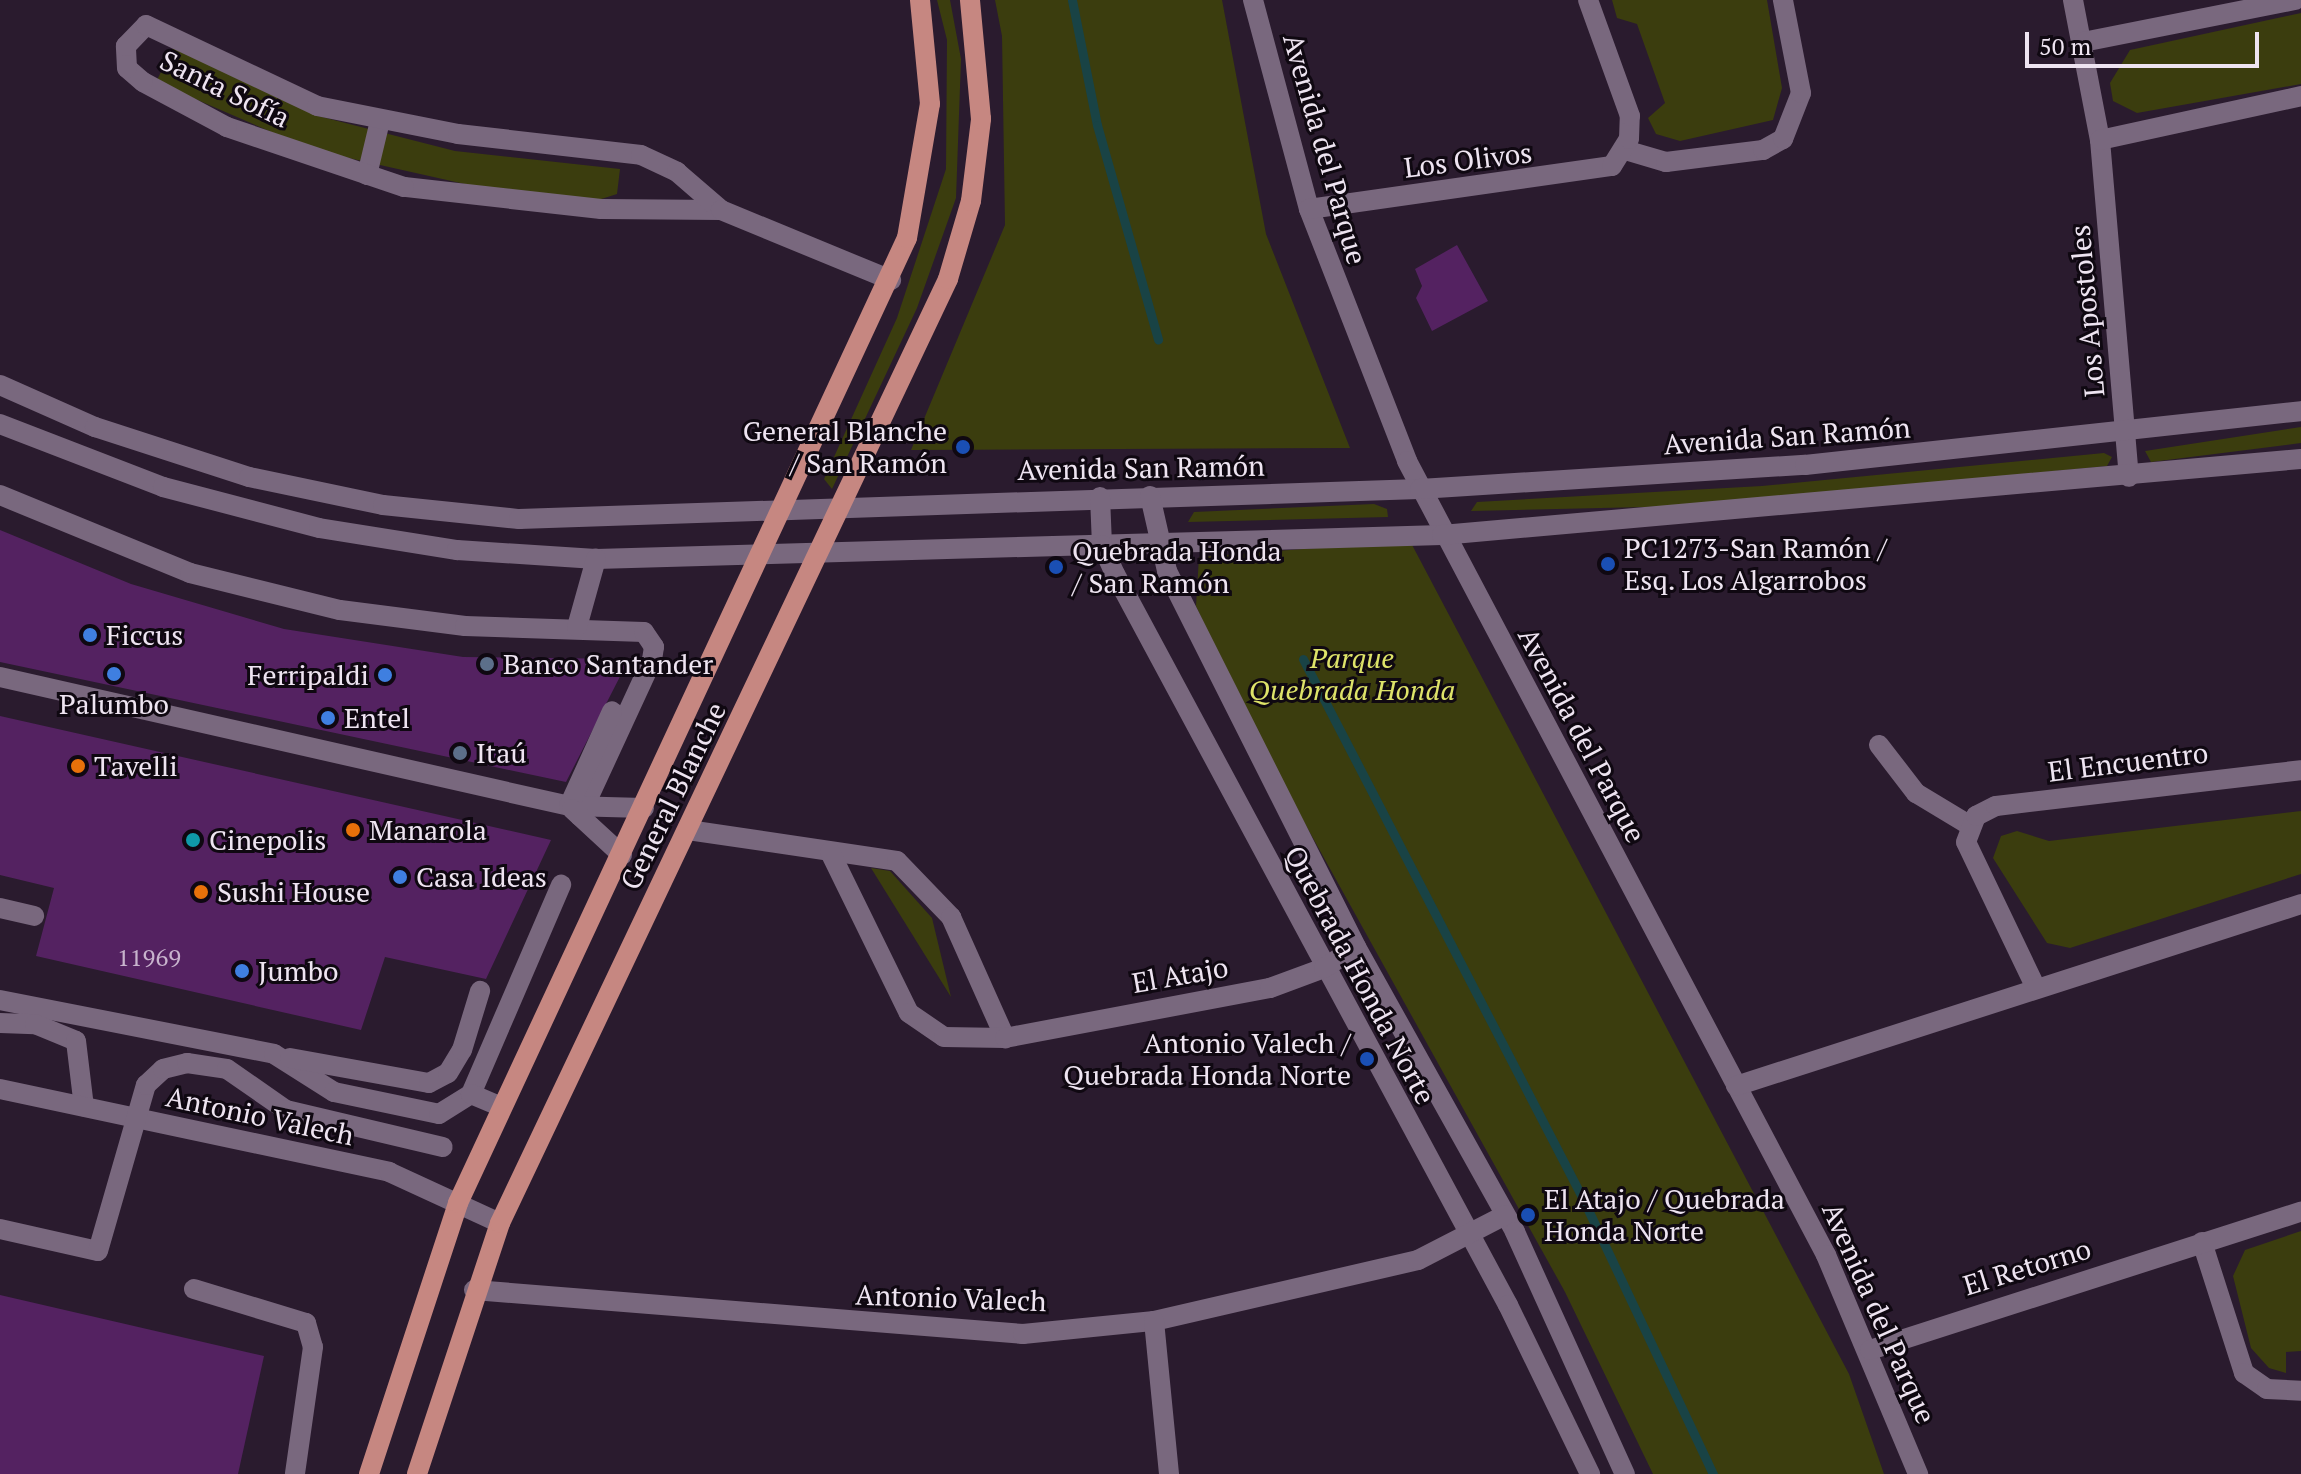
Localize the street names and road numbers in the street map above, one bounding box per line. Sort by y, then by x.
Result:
street label: Avenida del Parque [1276,30,1374,268]
street label: Santa Sofía [155,43,295,135]
street label: Los Olivos [1402,135,1534,185]
street label: Los Apostoles [2063,223,2111,399]
street label: Avenida San Ramón [1662,411,1912,461]
street label: Avenida San Ramón [1017,449,1265,487]
street label: Avenida del Parque [1511,622,1653,848]
street label: General Blanche [613,697,733,895]
street label: El Encuentro [2046,736,2210,788]
street label: Quebrada Honda Norte [1278,840,1442,1110]
street label: El Atajo [1129,950,1231,1000]
street label: Antonio Valech [163,1080,357,1152]
street label: Avenida del Parque [1815,1197,1943,1429]
street label: El Retorno [1959,1232,2095,1302]
street label: Antonio Valech [854,1278,1048,1318]

